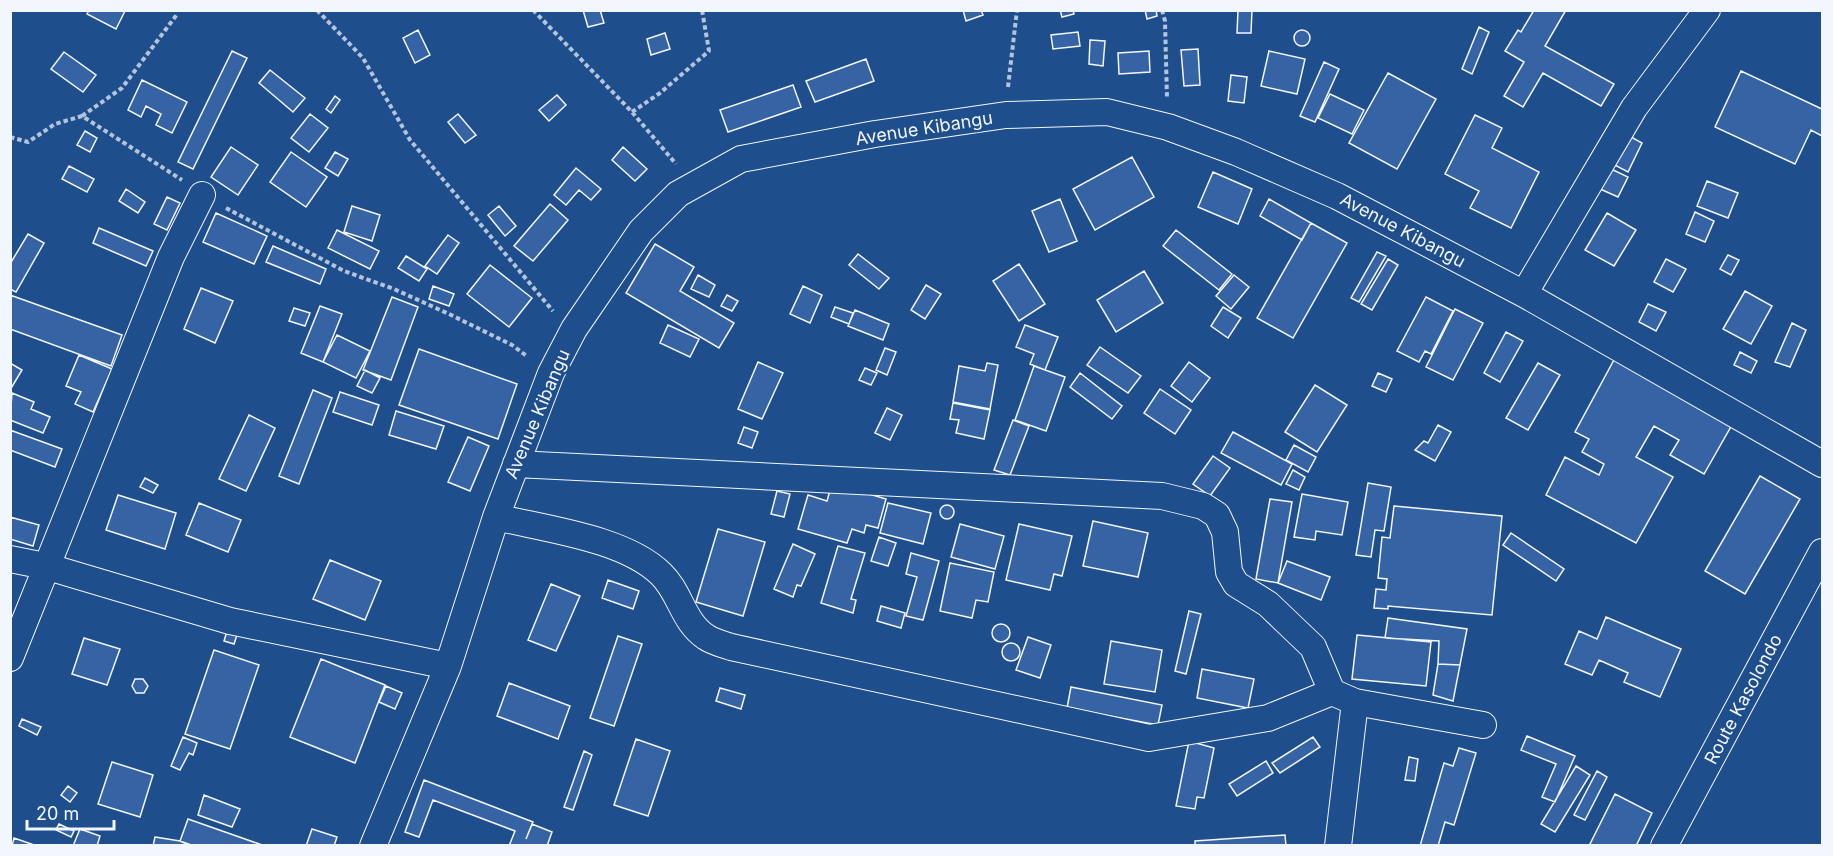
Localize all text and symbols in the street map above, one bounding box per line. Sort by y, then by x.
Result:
street label: Avenue Kibangu [854,107,994,149]
street label: Avenue Kibangu [1337,188,1469,272]
street label: Avenue Kibangu [500,346,574,482]
street label: Route Kasolondo [1700,630,1786,768]
scale bar [27,793,114,831]
text: 20 m [36,803,79,824]

